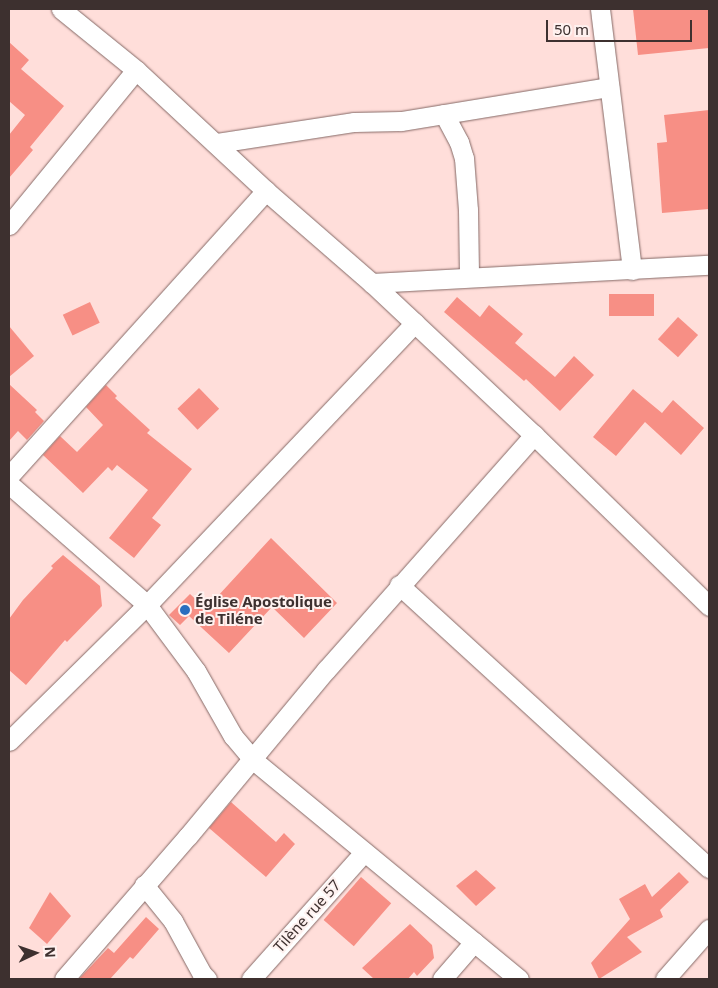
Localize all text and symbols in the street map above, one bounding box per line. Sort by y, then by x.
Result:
scale bar [548,10,694,42]
text: 50 m [554,19,589,39]
place label: Église Apostolique de Tiléne [195,592,332,627]
marker: Église Apostolique de Tiléne [179,604,191,616]
street label: Tilène rue 57 [270,876,344,956]
north arrow [10,928,60,978]
text: N [41,946,60,958]

